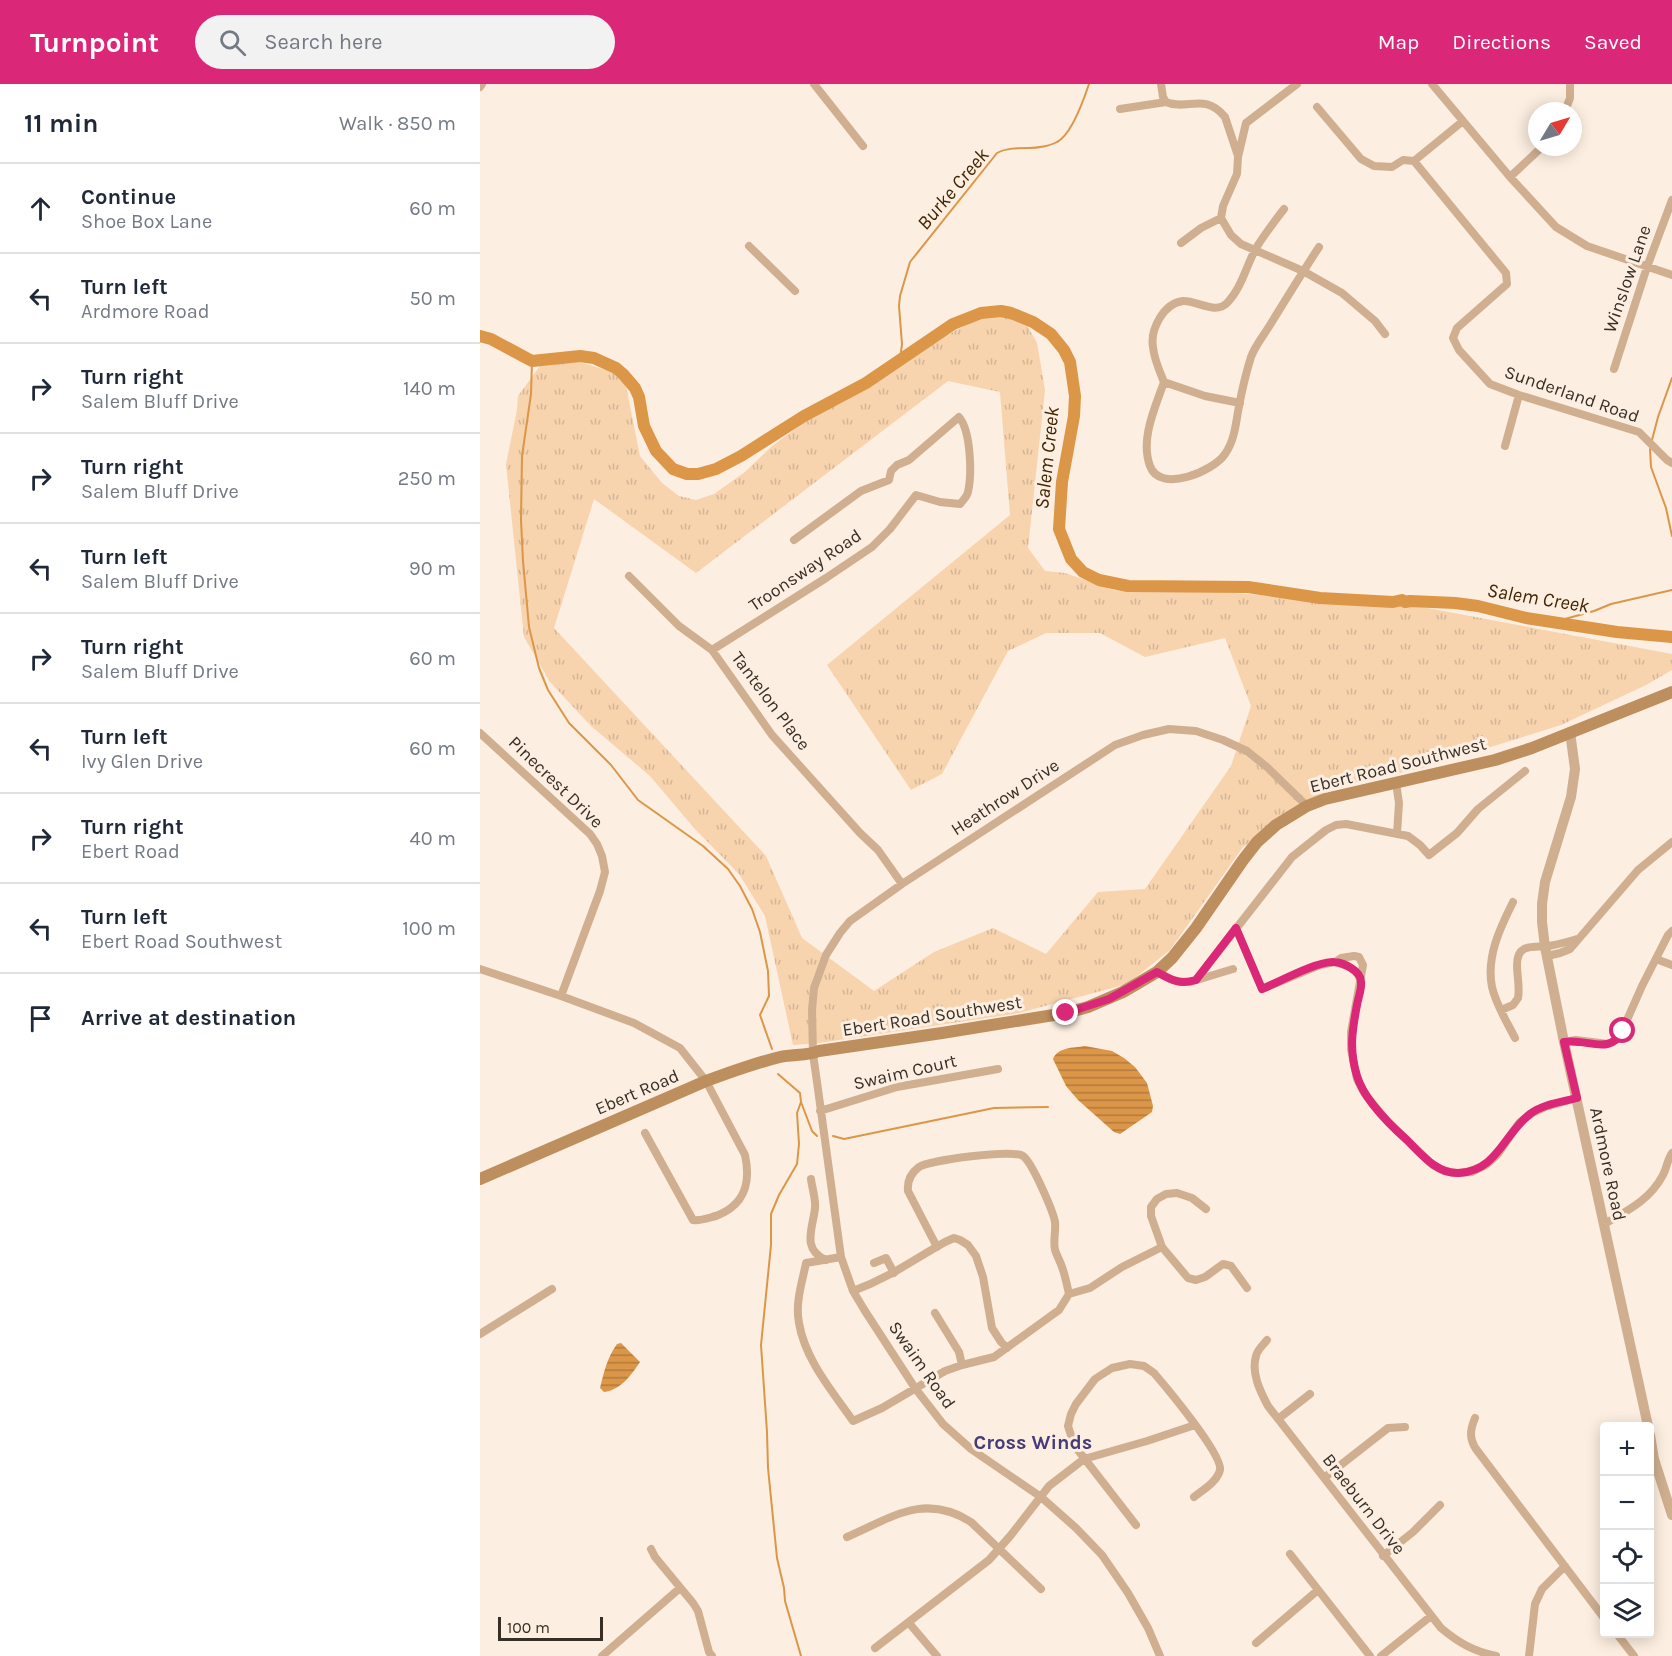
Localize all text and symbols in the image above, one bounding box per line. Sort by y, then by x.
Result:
search box [195,15,615,69]
text: Turnpoint [30,26,159,59]
icon: search [216,26,249,59]
text: Search here [264,29,383,55]
text: Map [1378,30,1419,54]
text: Directions [1452,30,1551,54]
text: Saved [1584,30,1642,54]
north arrow [1528,102,1582,156]
text: 11 min [24,108,99,139]
text: Walk · 850 m [339,112,456,135]
water label: Burke Creek [912,143,994,234]
text: Continue [81,184,176,210]
icon: ahead [24,192,57,225]
text: 60 m [409,197,456,220]
text: Shoe Box Lane [81,210,212,233]
street label: Winslow Lane [1598,222,1656,336]
text: Turn left [81,274,168,300]
icon: left [24,282,57,315]
text: 50 m [409,287,456,310]
text: Ardmore Road [81,300,210,323]
street label: Sunderland Road [1502,361,1642,427]
text: Turn right [81,364,184,390]
icon: right [24,372,57,405]
text: 140 m [403,377,456,400]
text: Salem Bluff Drive [81,390,239,413]
water label: Salem Creek [1030,405,1064,510]
text: Turn right [81,454,184,480]
icon: right [24,462,57,495]
text: 250 m [398,467,456,490]
text: Salem Bluff Drive [81,480,239,503]
street label: Troonsway Road [744,524,866,616]
text: Turn left [81,544,168,570]
icon: left [24,552,57,585]
text: 90 m [409,557,456,580]
text: Salem Bluff Drive [81,570,239,593]
water label: Salem Creek [1485,579,1591,618]
text: Turn right [81,634,184,660]
icon: right [24,642,57,675]
text: 60 m [409,647,456,670]
street label: Tantelon Place [727,647,815,755]
text: Salem Bluff Drive [81,660,239,683]
text: Turn left [81,724,168,750]
street label: Pinecrest Drive [504,731,608,833]
icon: left [24,732,57,765]
street label: Ebert Road Southwest [1308,732,1489,798]
text: 60 m [409,737,456,760]
text: Ivy Glen Drive [81,750,203,773]
street label: Heathrow Drive [947,754,1063,840]
text: Turn right [81,814,184,840]
icon: right [24,822,57,855]
text: 40 m [410,827,456,850]
text: Ebert Road [81,840,180,863]
text: Turn left [81,904,168,930]
icon: left [24,912,57,945]
text: 100 m [402,917,456,940]
text: Ebert Road Southwest [81,930,282,953]
street label: Ebert Road Southwest [841,991,1023,1041]
route end [1052,999,1078,1025]
icon: arrive [24,1002,57,1035]
text: Arrive at destination [81,1005,296,1031]
route start [1609,1017,1635,1043]
street label: Swaim Court [851,1049,959,1095]
street label: Ebert Road [592,1064,682,1120]
street label: Ardmore Road [1585,1105,1631,1223]
street label: Swaim Road [884,1317,960,1413]
map controls [1600,1422,1654,1638]
button: + [1600,1422,1654,1476]
district label: Cross Winds [974,1431,1092,1454]
street label: Braeburn Drive [1318,1449,1410,1559]
button: − [1600,1476,1654,1530]
button: locate [1600,1530,1654,1584]
button: layers [1600,1584,1654,1638]
scale bar [498,1614,603,1642]
text: 100 m [507,1618,550,1637]

